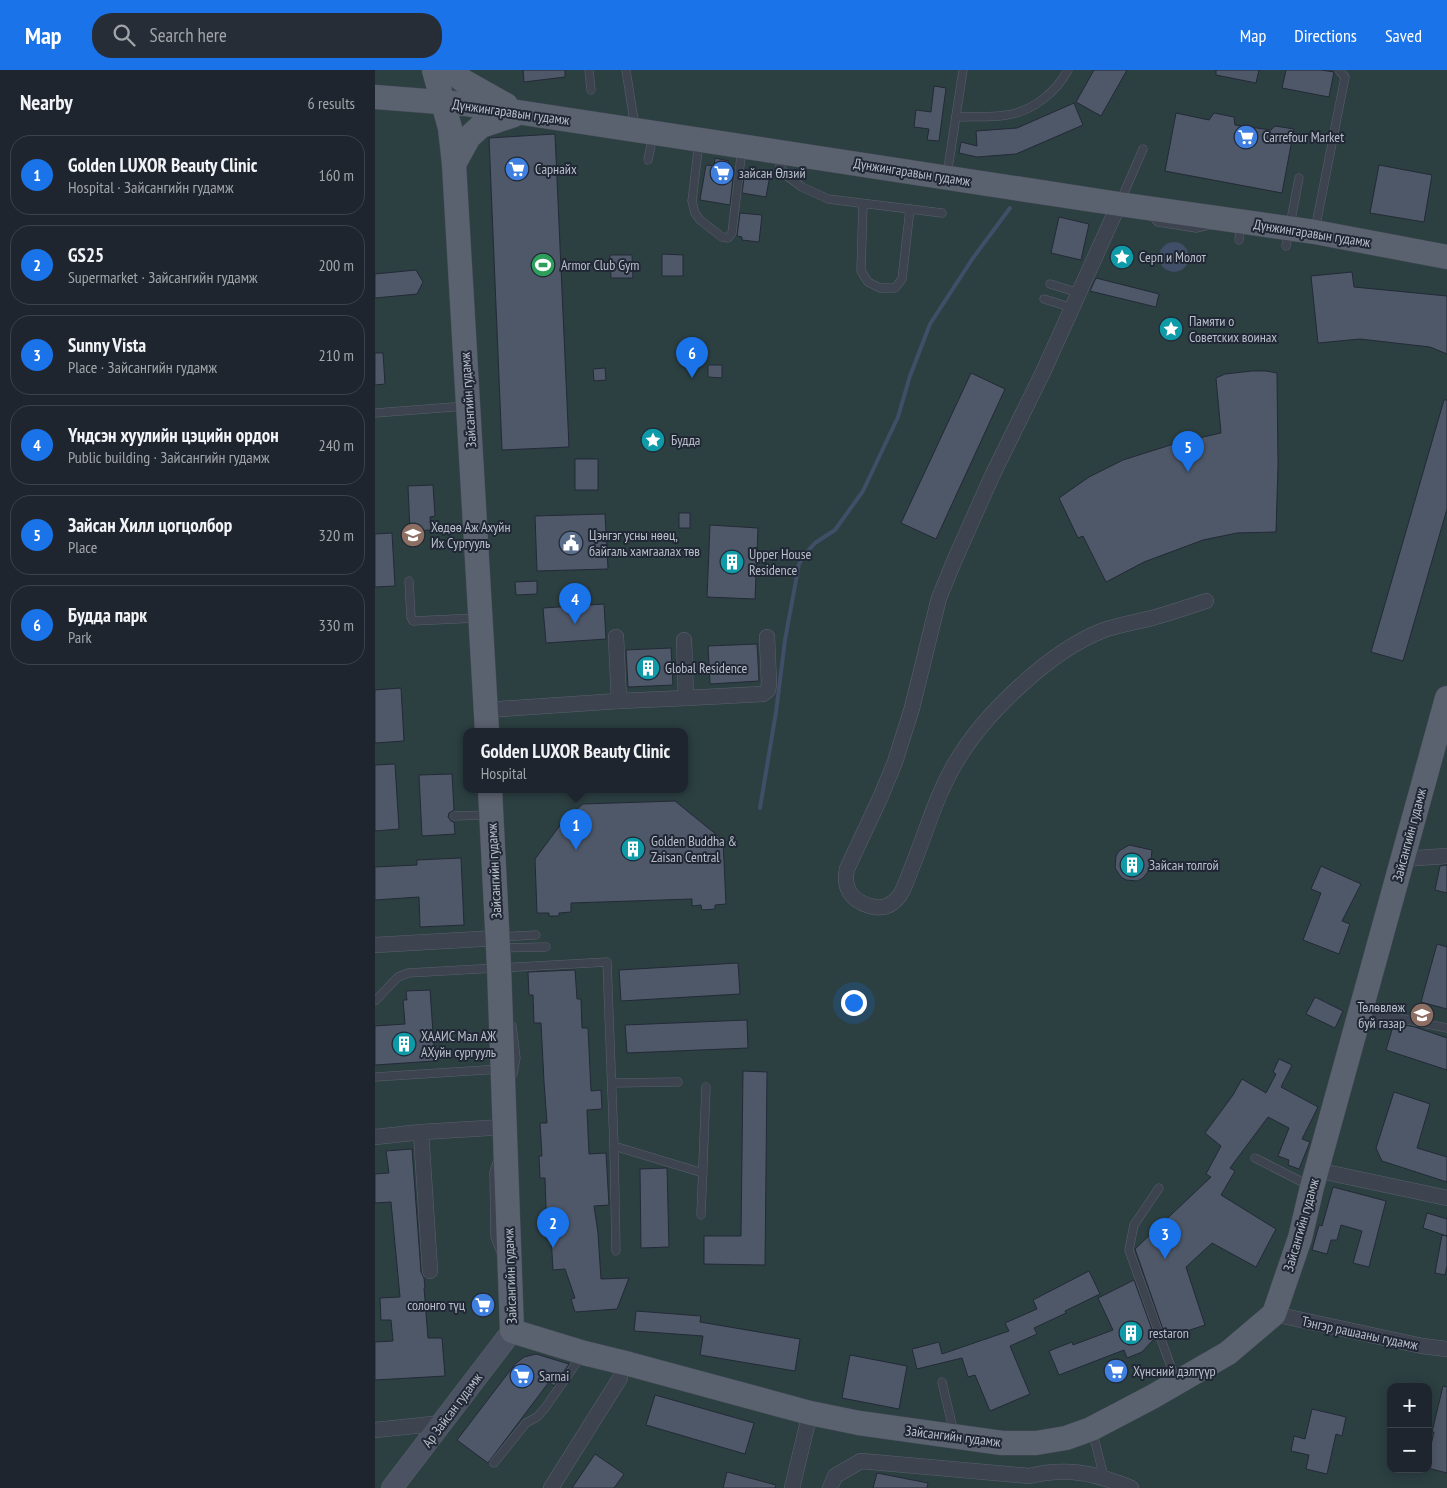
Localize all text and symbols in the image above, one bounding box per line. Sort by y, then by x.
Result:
search box [92,13,442,58]
text: Map [25,20,62,51]
icon: search [110,21,138,49]
text: Search here [150,23,227,47]
text: Map [1240,24,1266,47]
text: Directions [1294,24,1357,47]
text: Saved [1385,24,1422,47]
text: Nearby [20,89,73,116]
text: 6 results [308,93,355,113]
street label: Дүнжингаравын гудамж [451,95,571,129]
supermarket icon: Carrefour Market [1233,124,1259,150]
place label: Carrefour Market [1263,128,1344,146]
text: Golden LUXOR Beauty Clinic [68,153,258,177]
street label: Дүнжингаравын гудамж [852,154,972,190]
supermarket icon: Сарнайх [504,156,530,182]
place label: Сарнайх [535,160,577,178]
supermarket icon: зайсан Өлзий [709,160,735,186]
place label: зайсан Өлзий [739,164,806,182]
text: 1 [33,165,41,185]
text: 160 m [319,165,354,185]
text: Hospital · Зайсангийн гудамж [68,177,234,197]
street label: Дүнжингаравын гудамж [1252,215,1372,251]
text: GS25 [68,243,104,267]
place icon: Серп и Молот [1109,244,1135,270]
place label: Серп и Молот [1139,248,1207,266]
sports icon: Armor Club Gym [530,252,556,278]
text: 2 [33,255,41,275]
text: 200 m [319,255,354,275]
place label: Armor Club Gym [561,256,639,274]
text: Supermarket · Зайсангийн гудамж [68,267,258,287]
place label: Памяти о Советских воинах [1189,312,1277,346]
place icon: Памяти о Советских воинах [1158,316,1184,342]
text: Sunny Vista [68,333,146,357]
pin: 6 [676,337,708,378]
text: 3 [33,345,41,365]
text: 210 m [319,345,354,365]
street label: Зайсангийн гудамж [456,351,480,448]
text: Place · Зайсангийн гудамж [68,357,217,377]
text: Үндсэн хуулийн цэцийн ордон [68,423,279,447]
place icon: Будда [640,427,666,453]
place label: Будда [671,431,700,449]
pin: 5 [1172,431,1204,472]
text: 4 [33,435,41,455]
text: 240 m [319,435,354,455]
text: Public building · Зайсангийн гудамж [68,447,270,467]
text: Зайсан Хилл цогцолбор [68,513,232,537]
place label: Хөдөө Аж Ахуйн Их Сургууль [431,518,511,552]
school or university icon: Хөдөө Аж Ахуйн Их Сургууль [400,522,426,548]
text: 5 [33,525,41,545]
text: 320 m [319,525,354,545]
place label: Цэнгэг усны нөөц, байгаль хамгаалах төв [589,526,700,560]
public building icon: Цэнгэг усны нөөц, байгаль хамгаалах төв [558,530,584,556]
text: Place [68,537,97,557]
place label: Upper House Residence [749,545,811,579]
building icon: Upper House Residence [719,549,745,575]
pin: 4 [559,583,591,624]
text: Будда парк [68,603,147,627]
text: 6 [33,615,41,635]
text: 330 m [319,615,354,635]
text: Park [68,627,92,647]
building icon: Global Residence [635,655,661,681]
place label: Global Residence [665,659,748,677]
popup [463,728,688,793]
text: Golden LUXOR Beauty Clinic [481,739,670,763]
text: Hospital [481,763,527,783]
street label: Зайсангийн гудамж [1388,786,1430,884]
pin: 1 [560,809,592,850]
street label: Зайсангийн гудамж [482,822,505,919]
place label: Golden Buddha & Zaisan Central [651,832,737,866]
building icon: Golden Buddha & Zaisan Central [620,836,646,862]
building icon: Зайсан толгой [1119,852,1145,878]
place label: Зайсан толгой [1149,856,1219,874]
your location [841,990,867,1016]
place label: Төлөвлөж буй газар [1358,998,1405,1032]
school or university icon: Төлөвлөж буй газар [1409,1002,1435,1028]
place label: ХААИС Мал АЖ АХуйн сургууль [421,1027,497,1061]
building icon: ХААИС Мал АЖ АХуйн сургууль [391,1031,417,1057]
street label: Зайсангийн гудамж [1279,1176,1323,1274]
pin: 2 [537,1207,569,1248]
pin: 3 [1149,1218,1181,1259]
street label: Зайсангийн гудамж [499,1227,521,1324]
supermarket icon: солонго түц [470,1292,496,1318]
place label: солонго түц [407,1296,465,1314]
street label: Тэнгэр рашааны гудамж [1300,1312,1420,1354]
building icon: restaron [1118,1320,1144,1346]
place label: restaron [1149,1324,1189,1342]
supermarket icon: Хүнсний дэлгүүр [1103,1358,1129,1384]
place label: Хүнсний дэлгүүр [1133,1362,1216,1380]
supermarket icon: Sarnai [509,1363,535,1389]
place label: Sarnai [539,1367,569,1385]
street label: Ар Зайсан гудамж [418,1369,486,1451]
map controls [1387,1383,1432,1473]
button: + [1387,1383,1432,1428]
street label: Зайсангийн гудамж [904,1421,1002,1451]
button: − [1387,1428,1432,1473]

